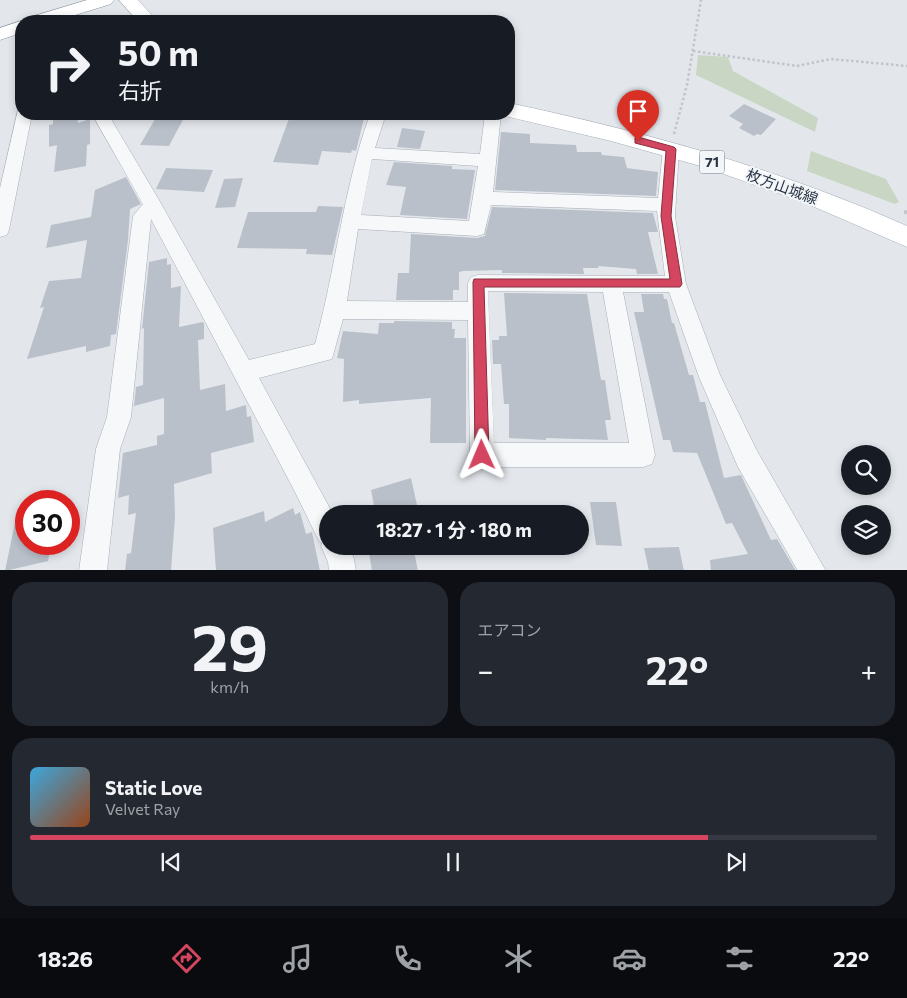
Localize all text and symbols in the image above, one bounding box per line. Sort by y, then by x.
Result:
text: 50 m [118,30,199,73]
icon: right [35,35,100,100]
text: 右折 [118,77,162,104]
pin [617,90,659,141]
icon: arrive [624,97,652,125]
road number: 71 [700,150,724,173]
street label: 枚方山城線 [744,165,821,207]
position arrow [455,428,507,480]
map controls [841,445,891,555]
button: search [841,445,891,495]
speed limit sign: 30 [15,490,80,555]
button: layers [841,505,891,555]
text: 18:27 · 1 分 · 180 m [376,518,532,541]
text: 29 [191,605,268,684]
text: エアコン [478,620,542,639]
text: 22° [646,646,708,693]
text: − [478,653,493,687]
text: + [861,653,877,687]
text: km/h [210,677,249,696]
text: Static Love [105,776,202,799]
text: Velvet Ray [105,799,180,818]
icon: previous [157,848,185,876]
icon: pause [439,848,467,876]
icon: next [722,848,750,876]
icon: directions [169,941,204,976]
icon: music [280,941,315,976]
icon: phone [390,941,425,976]
icon: climate [501,941,536,976]
icon: car [612,941,647,976]
icon: filters [722,941,757,976]
text: 18:26 [38,945,93,972]
text: 22° [833,945,869,972]

